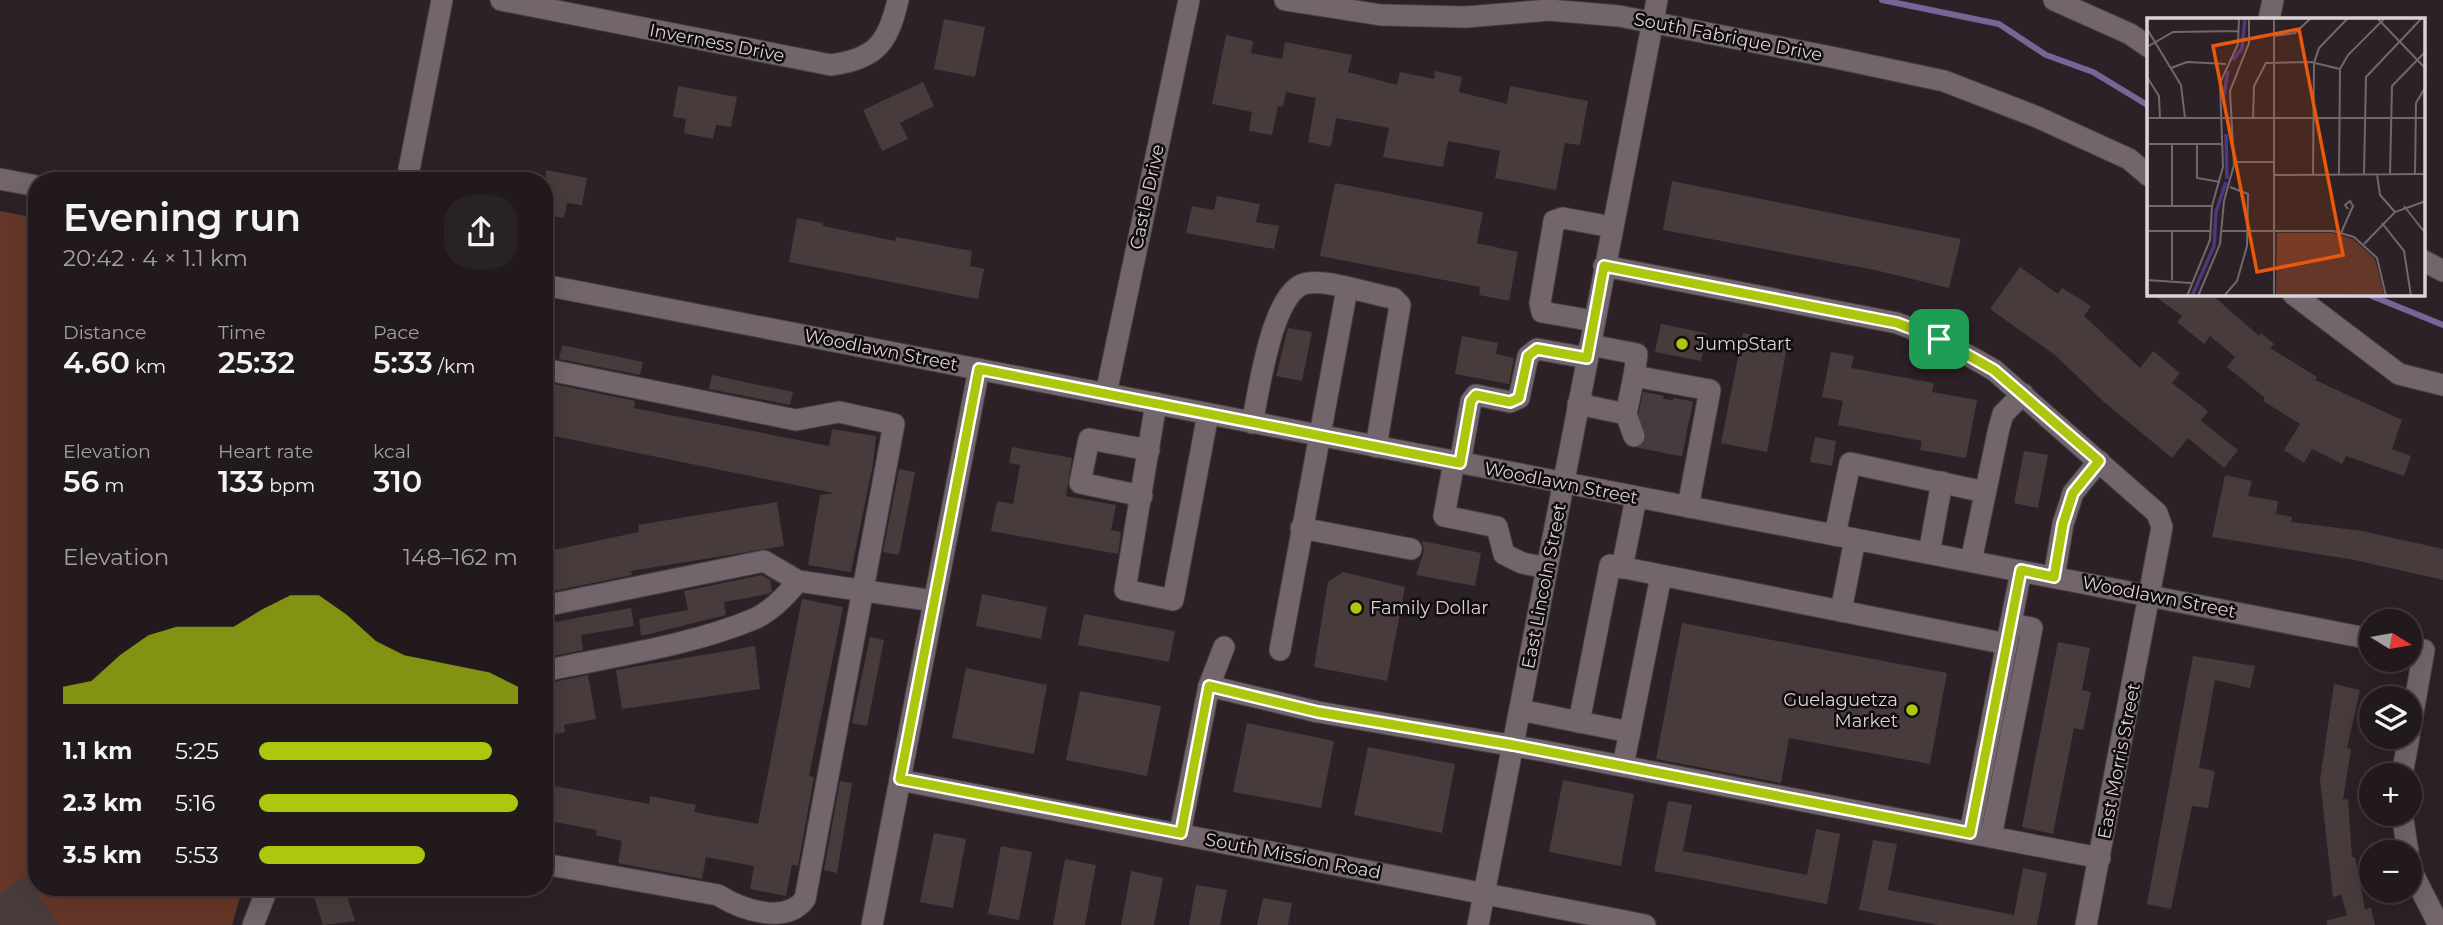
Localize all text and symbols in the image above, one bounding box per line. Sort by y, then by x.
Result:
street label: South Fabrique Drive [1632,8,1824,66]
inset map [2147,18,2426,296]
street label: Inverness Drive [647,19,787,67]
street label: Castle Drive [1125,142,1169,252]
text: Evening run [63,194,301,241]
button: share [444,195,518,269]
text: 20:42 · 4 × 1.1 km [63,244,248,272]
pin [1909,309,1969,369]
icon: arrive [1920,320,1958,358]
text: Distance [63,321,146,344]
text: Time [218,321,266,344]
text: Pace [373,321,420,344]
street label: Woodlawn Street [802,324,960,376]
place label: JumpStart [1695,333,1792,355]
marker: JumpStart [1674,336,1690,352]
text: 4.60 [63,344,130,381]
text: 25:32 [218,344,295,381]
text: 5:33 [373,344,433,381]
text: km [130,355,166,378]
text: /km [433,355,475,378]
text: Elevation [63,440,151,463]
text: Heart rate [218,440,313,463]
text: kcal [373,440,411,463]
street label: Woodlawn Street [1482,457,1640,509]
text: 56 [63,463,99,500]
text: 133 [218,463,264,500]
text: 310 [373,463,422,500]
text: m [99,474,124,497]
text: bpm [264,474,315,497]
street label: East Lincoln Street [1517,501,1571,671]
text: Elevation [63,543,169,571]
text: 148–162 m [403,543,518,571]
street label: Woodlawn Street [2080,571,2238,623]
place label: Family Dollar [1370,597,1489,619]
marker: Family Dollar [1348,600,1364,616]
north arrow [2359,609,2422,672]
map controls [2359,609,2422,903]
street label: East Morris Street [2093,681,2145,841]
button: layers [2359,686,2422,749]
place label: Guelaguetza Market [1783,689,1898,732]
marker: Guelaguetza Market [1904,702,1920,718]
text: 1.1 km [63,737,132,765]
text: 5:25 [175,737,219,765]
button: + [2359,763,2422,826]
text: 2.3 km [63,789,142,817]
text: 5:16 [175,789,215,817]
street label: South Mission Road [1203,828,1383,884]
button: − [2359,840,2422,903]
text: 3.5 km [63,841,142,869]
text: 5:53 [175,841,219,869]

